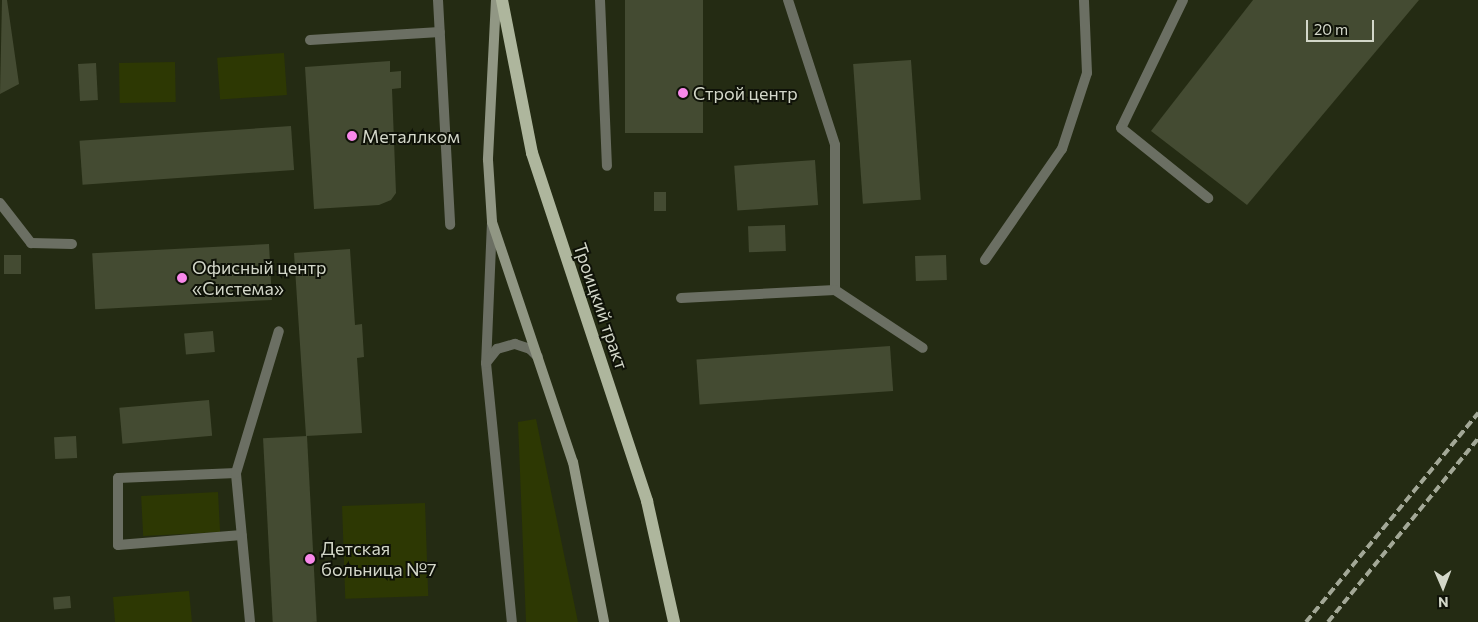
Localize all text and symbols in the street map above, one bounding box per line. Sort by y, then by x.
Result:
scale bar [1308,10,1376,42]
text: 20 m [1314,20,1348,38]
place label: Строй центр [693,82,798,104]
marker: Строй центр [677,87,689,99]
place label: Металлком [362,125,460,147]
marker: Металлком [346,130,358,142]
street label: Троицкий тракт [569,240,633,372]
place label: Офисный центр «Система» [192,257,326,300]
marker: Офисный центр «Система» [176,272,188,284]
place label: Детская больница №7 [321,538,437,580]
marker: Детская больница №7 [303,552,317,566]
north arrow [1418,562,1468,612]
text: N [1438,594,1449,611]

